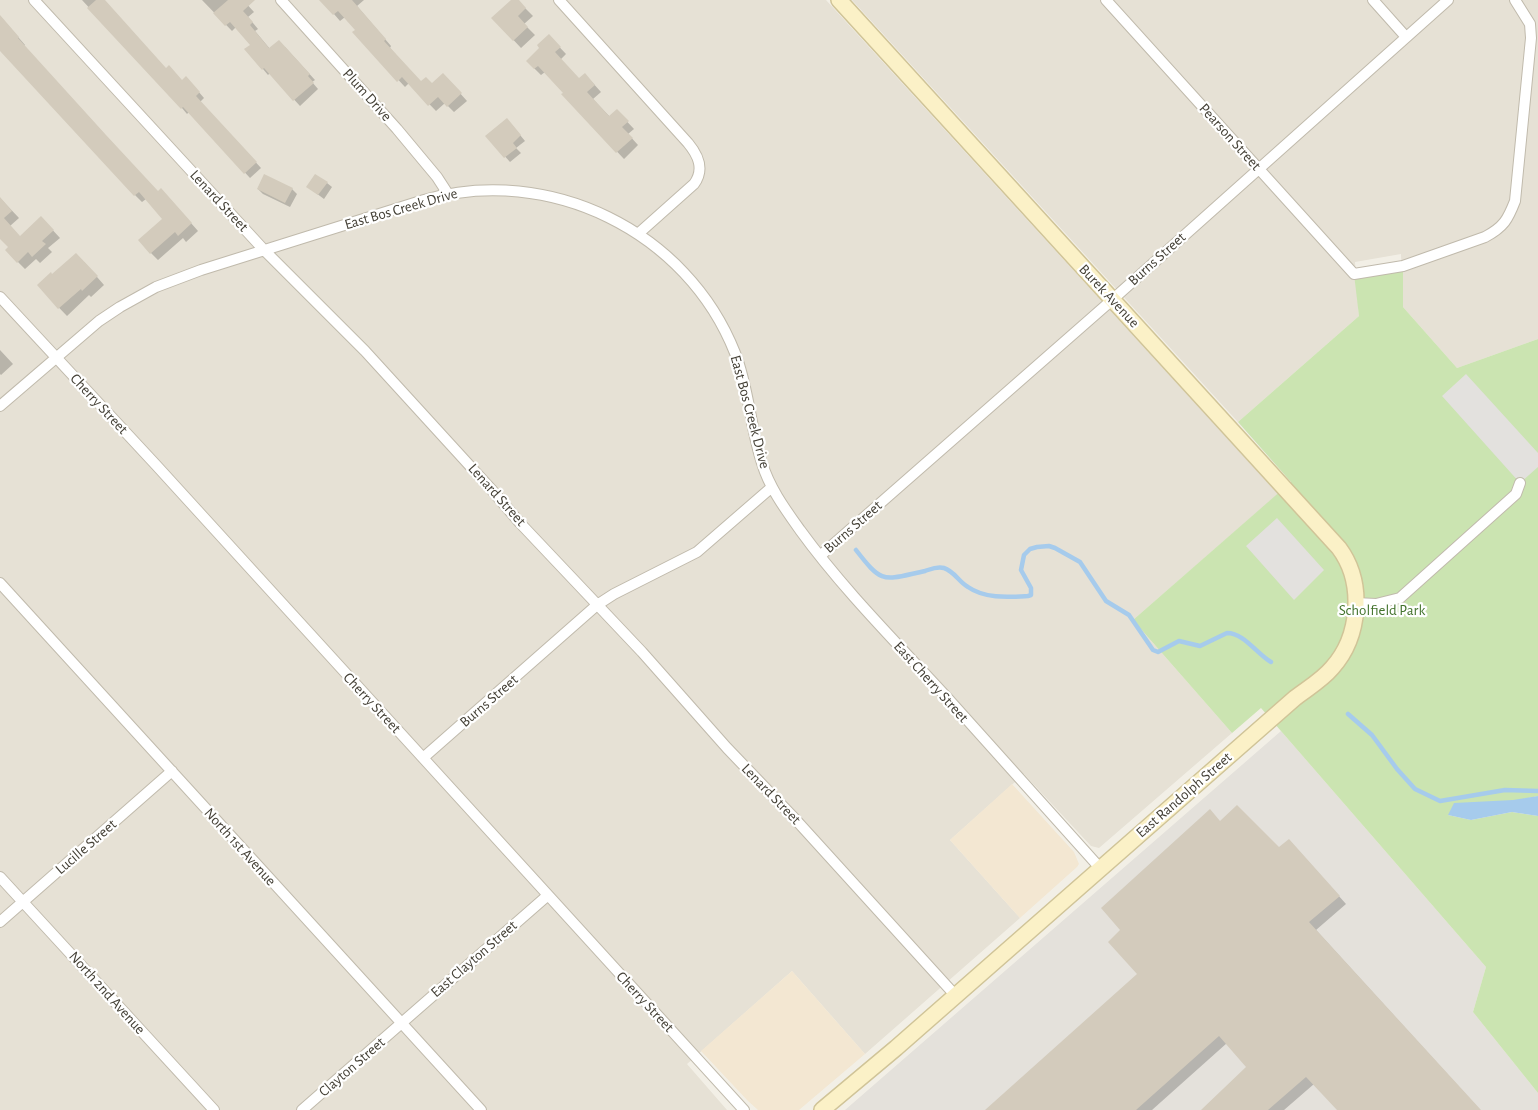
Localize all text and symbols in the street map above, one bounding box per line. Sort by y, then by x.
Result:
street label: Plum Drive [339,65,395,125]
street label: Pearson Street [1195,100,1265,174]
street label: Lenard Street [186,166,252,236]
street label: East Bos Creek Drive [342,184,460,234]
street label: Burns Street [1124,228,1190,290]
street label: Burek Avenue [1075,260,1143,332]
street label: East Bos Creek Drive [726,353,774,471]
street label: Cherry Street [66,370,132,438]
street label: Lenard Street [464,460,530,530]
street label: Burns Street [820,497,886,557]
park label: Scholfield Park [1339,601,1425,619]
street label: East Cherry Street [890,638,972,726]
street label: Cherry Street [339,669,405,737]
street label: Burns Street [456,671,522,731]
street label: East Randolph Street [1132,748,1236,842]
street label: Lenard Street [737,760,805,828]
street label: North 1st Avenue [200,804,280,890]
street label: Lucille Street [52,815,120,879]
street label: East Clayton Street [427,917,521,1001]
street label: North 2nd Avenue [65,948,149,1038]
street label: Cherry Street [612,968,678,1036]
street label: Clayton Street [315,1033,389,1101]

